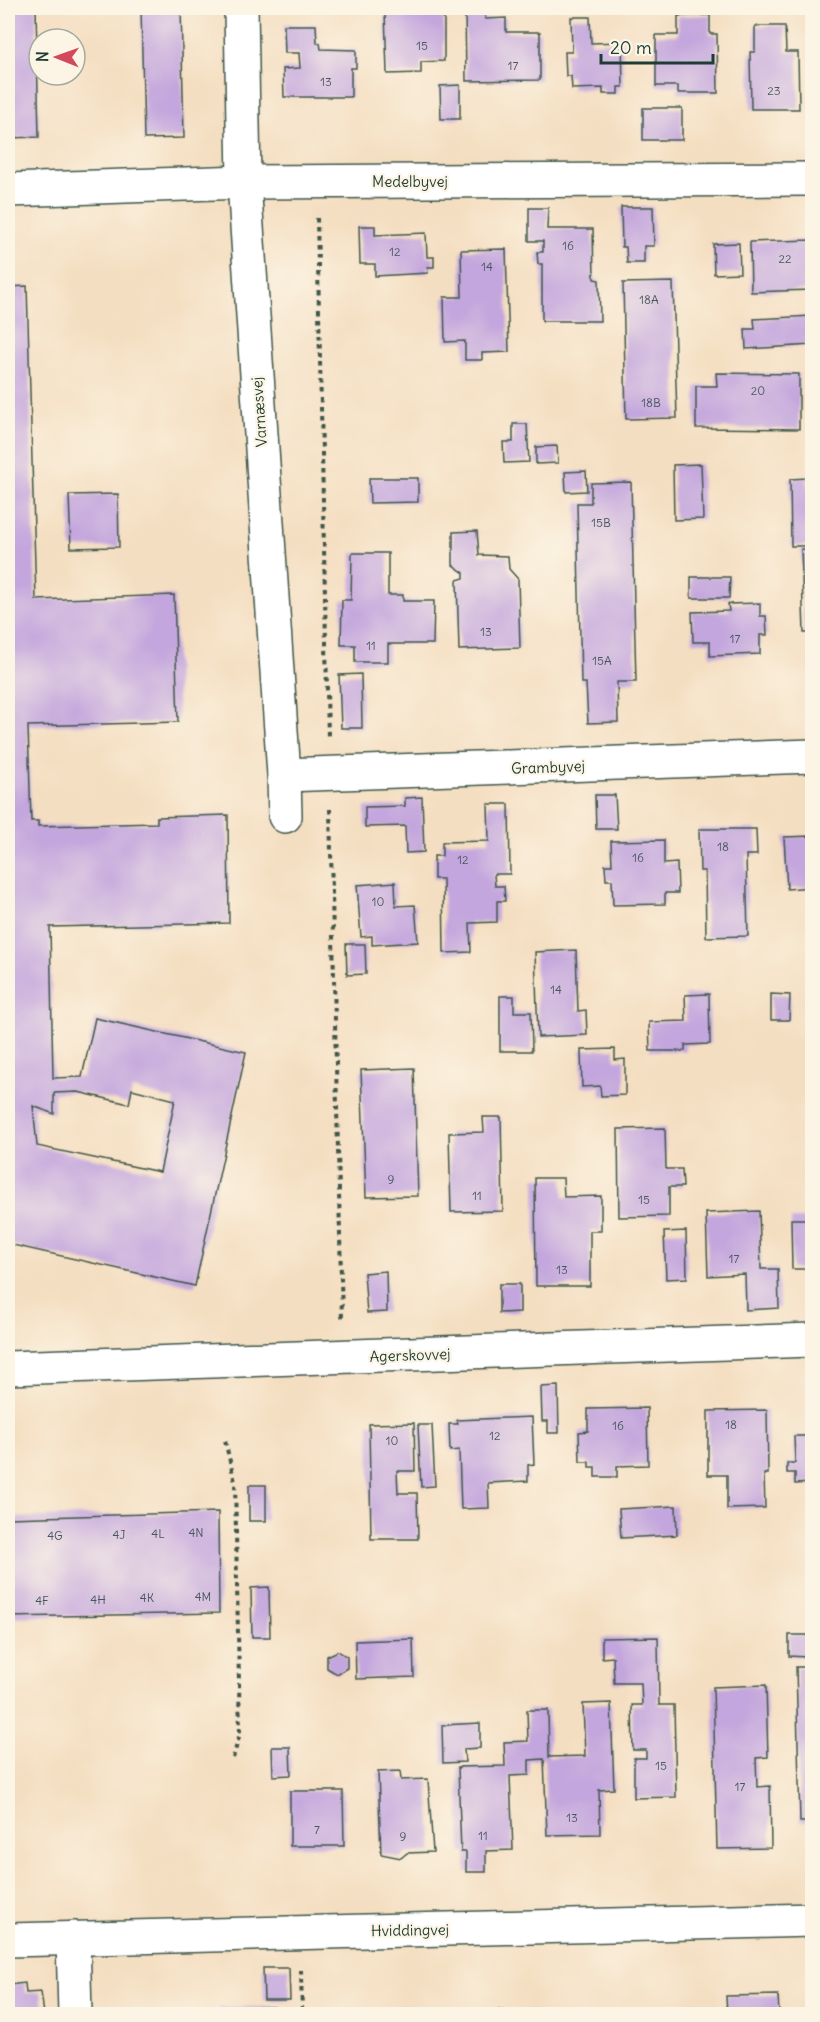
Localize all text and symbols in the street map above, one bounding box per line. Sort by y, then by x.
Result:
north arrow [27,27,87,87]
scale bar [601,27,714,65]
text: 20 m [610,36,652,59]
house number: 15 [416,38,428,53]
text: N [32,51,52,62]
house number: 17 [508,58,518,73]
house number: 13 [320,74,332,89]
house number: 23 [767,83,781,98]
street label: Medelbyvej [372,172,448,191]
house number: 16 [562,238,574,253]
house number: 12 [389,244,401,259]
house number: 22 [778,251,792,266]
house number: 14 [481,259,493,274]
house number: 18A [639,292,659,307]
street label: Varnæsvej [247,376,271,448]
house number: 20 [751,383,765,398]
house number: 18B [641,395,661,410]
house number: 15B [591,515,611,530]
house number: 13 [480,624,492,639]
house number: 17 [730,631,740,646]
house number: 11 [366,638,376,653]
house number: 15A [592,653,612,668]
street label: Grambyvej [511,756,585,778]
house number: 18 [717,839,729,854]
house number: 16 [632,850,644,865]
house number: 12 [457,852,469,867]
house number: 10 [372,894,384,909]
house number: 14 [550,982,562,997]
house number: 9 [388,1172,395,1187]
house number: 11 [472,1188,482,1203]
house number: 15 [638,1192,650,1207]
house number: 17 [729,1251,739,1266]
house number: 13 [556,1262,568,1277]
street label: Agerskovvej [369,1344,451,1366]
house number: 18 [725,1417,737,1432]
house number: 16 [612,1418,624,1433]
house number: 12 [489,1428,501,1443]
house number: 10 [386,1433,398,1448]
house number: 4N [188,1525,204,1540]
house number: 4L [151,1526,165,1541]
house number: 4J [112,1527,126,1542]
house number: 4G [47,1528,63,1543]
house number: 4M [195,1589,211,1604]
house number: 4K [140,1590,155,1605]
house number: 4H [90,1592,106,1607]
house number: 4F [35,1593,49,1608]
house number: 15 [655,1758,667,1773]
house number: 17 [735,1779,745,1794]
house number: 13 [566,1810,578,1825]
house number: 7 [314,1822,320,1837]
house number: 11 [478,1828,488,1843]
house number: 9 [400,1829,407,1844]
street label: Hviddingvej [371,1920,449,1940]

